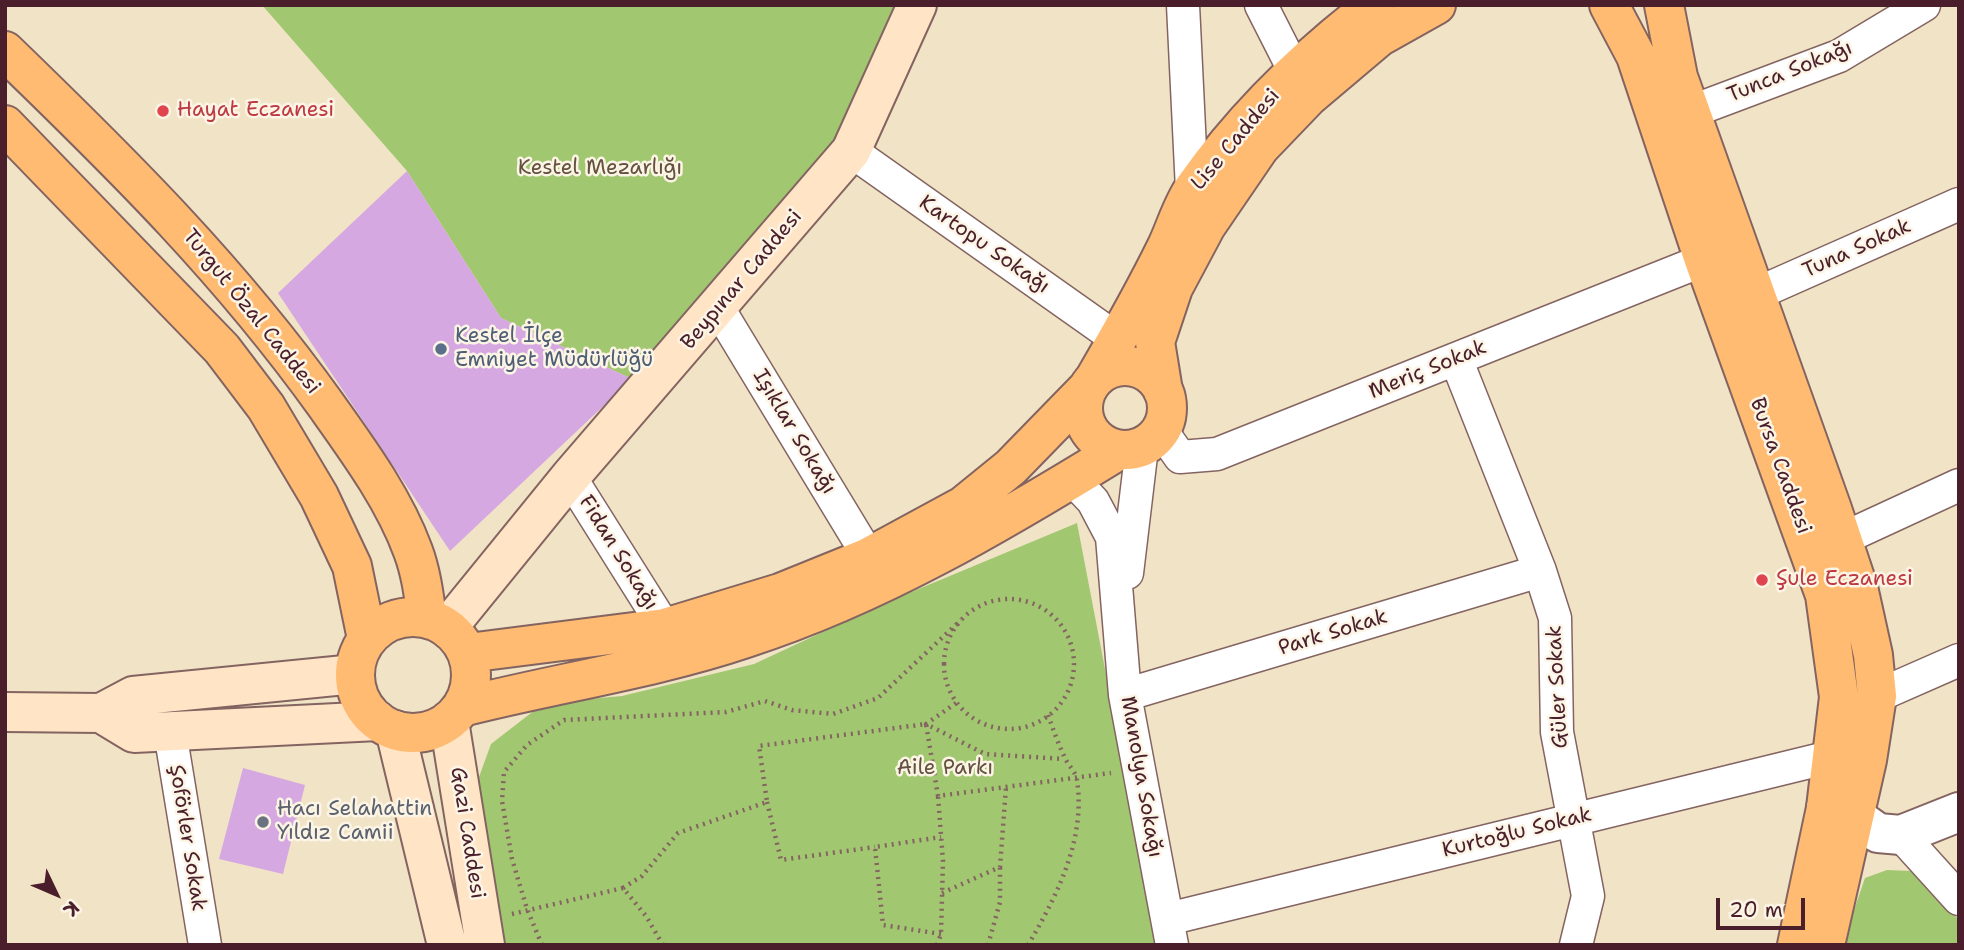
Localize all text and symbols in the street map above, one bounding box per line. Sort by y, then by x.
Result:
street label: Tunca Sokağı [1724,35,1856,109]
street label: Lise Caddesi [1186,84,1286,196]
place label: Hayat Eczanesi [177,98,334,124]
marker: Hayat Eczanesi [155,103,171,119]
park label: Kestel Mezarlığı [518,156,682,182]
street label: Kartopu Sokağı [914,190,1054,300]
street label: Beypınar Caddesi [676,205,808,355]
street label: Tuna Sokak [1799,214,1915,284]
street label: Turgut Özal Caddesi [177,224,325,400]
place label: Kestel İlçe Emniyet Müdürlüğü [455,324,653,374]
street label: Meriç Sokak [1366,335,1490,405]
marker: Kestel İlçe Emniyet Müdürlüğü [433,341,449,357]
street label: Işıklar Sokağı [747,365,841,499]
street label: Bursa Caddesi [1744,395,1816,537]
street label: Fidan Sokağı [573,491,663,615]
place label: Şule Eczanesi [1776,567,1913,593]
marker: Şule Eczanesi [1754,572,1770,588]
street label: Park Sokak [1275,604,1391,662]
street label: Güler Sokak [1542,625,1574,749]
street label: Manolya Sokağı [1114,694,1168,860]
park label: Aile Parkı [897,756,993,782]
street label: Şoförler Sokak [163,763,211,913]
street label: Gazi Caddesi [444,765,490,901]
place label: Hacı Selahattin Yıldız Camii [277,797,432,847]
street label: Kurtoğlu Sokak [1440,802,1594,864]
marker: Hacı Selahattin Yıldız Camii [255,814,271,830]
north arrow [21,859,91,929]
scale bar [1719,884,1808,928]
text: K [58,896,85,922]
text: 20 m [1729,896,1783,924]

